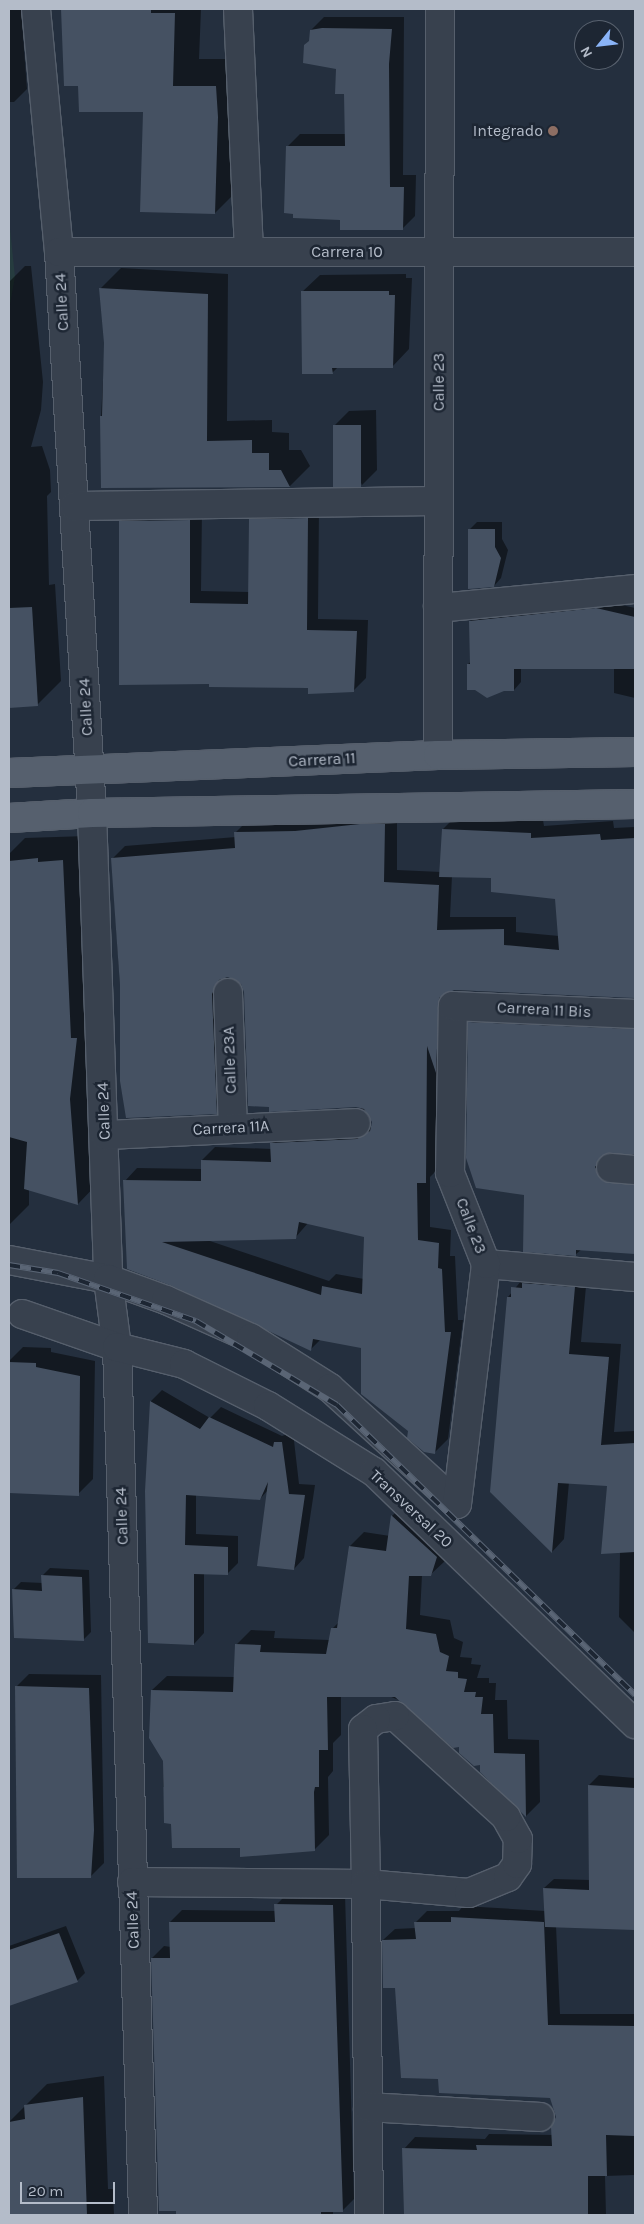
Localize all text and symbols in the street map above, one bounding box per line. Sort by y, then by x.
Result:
north arrow [574,20,624,70]
text: N [576,44,596,61]
place label: Integrado [473,121,543,141]
marker: Integrado [547,125,559,137]
street label: Carrera 10 [311,242,383,262]
street label: Calle 24 [51,273,73,331]
street label: Calle 23 [429,353,449,411]
street label: Calle 24 [75,678,97,736]
street label: Carrera 11 [288,749,356,771]
street label: Carrera 11 Bis [496,998,592,1022]
street label: Calle 23A [219,1026,241,1094]
street label: Calle 24 [93,1082,115,1140]
street label: Carrera 11A [192,1116,270,1140]
street label: Calle 23 [452,1195,490,1257]
street label: Transversal 20 [366,1466,456,1552]
street label: Calle 24 [111,1487,133,1545]
street label: Calle 24 [122,1891,144,1949]
scale bar [22,2172,118,2204]
text: 20 m [28,2182,63,2200]

